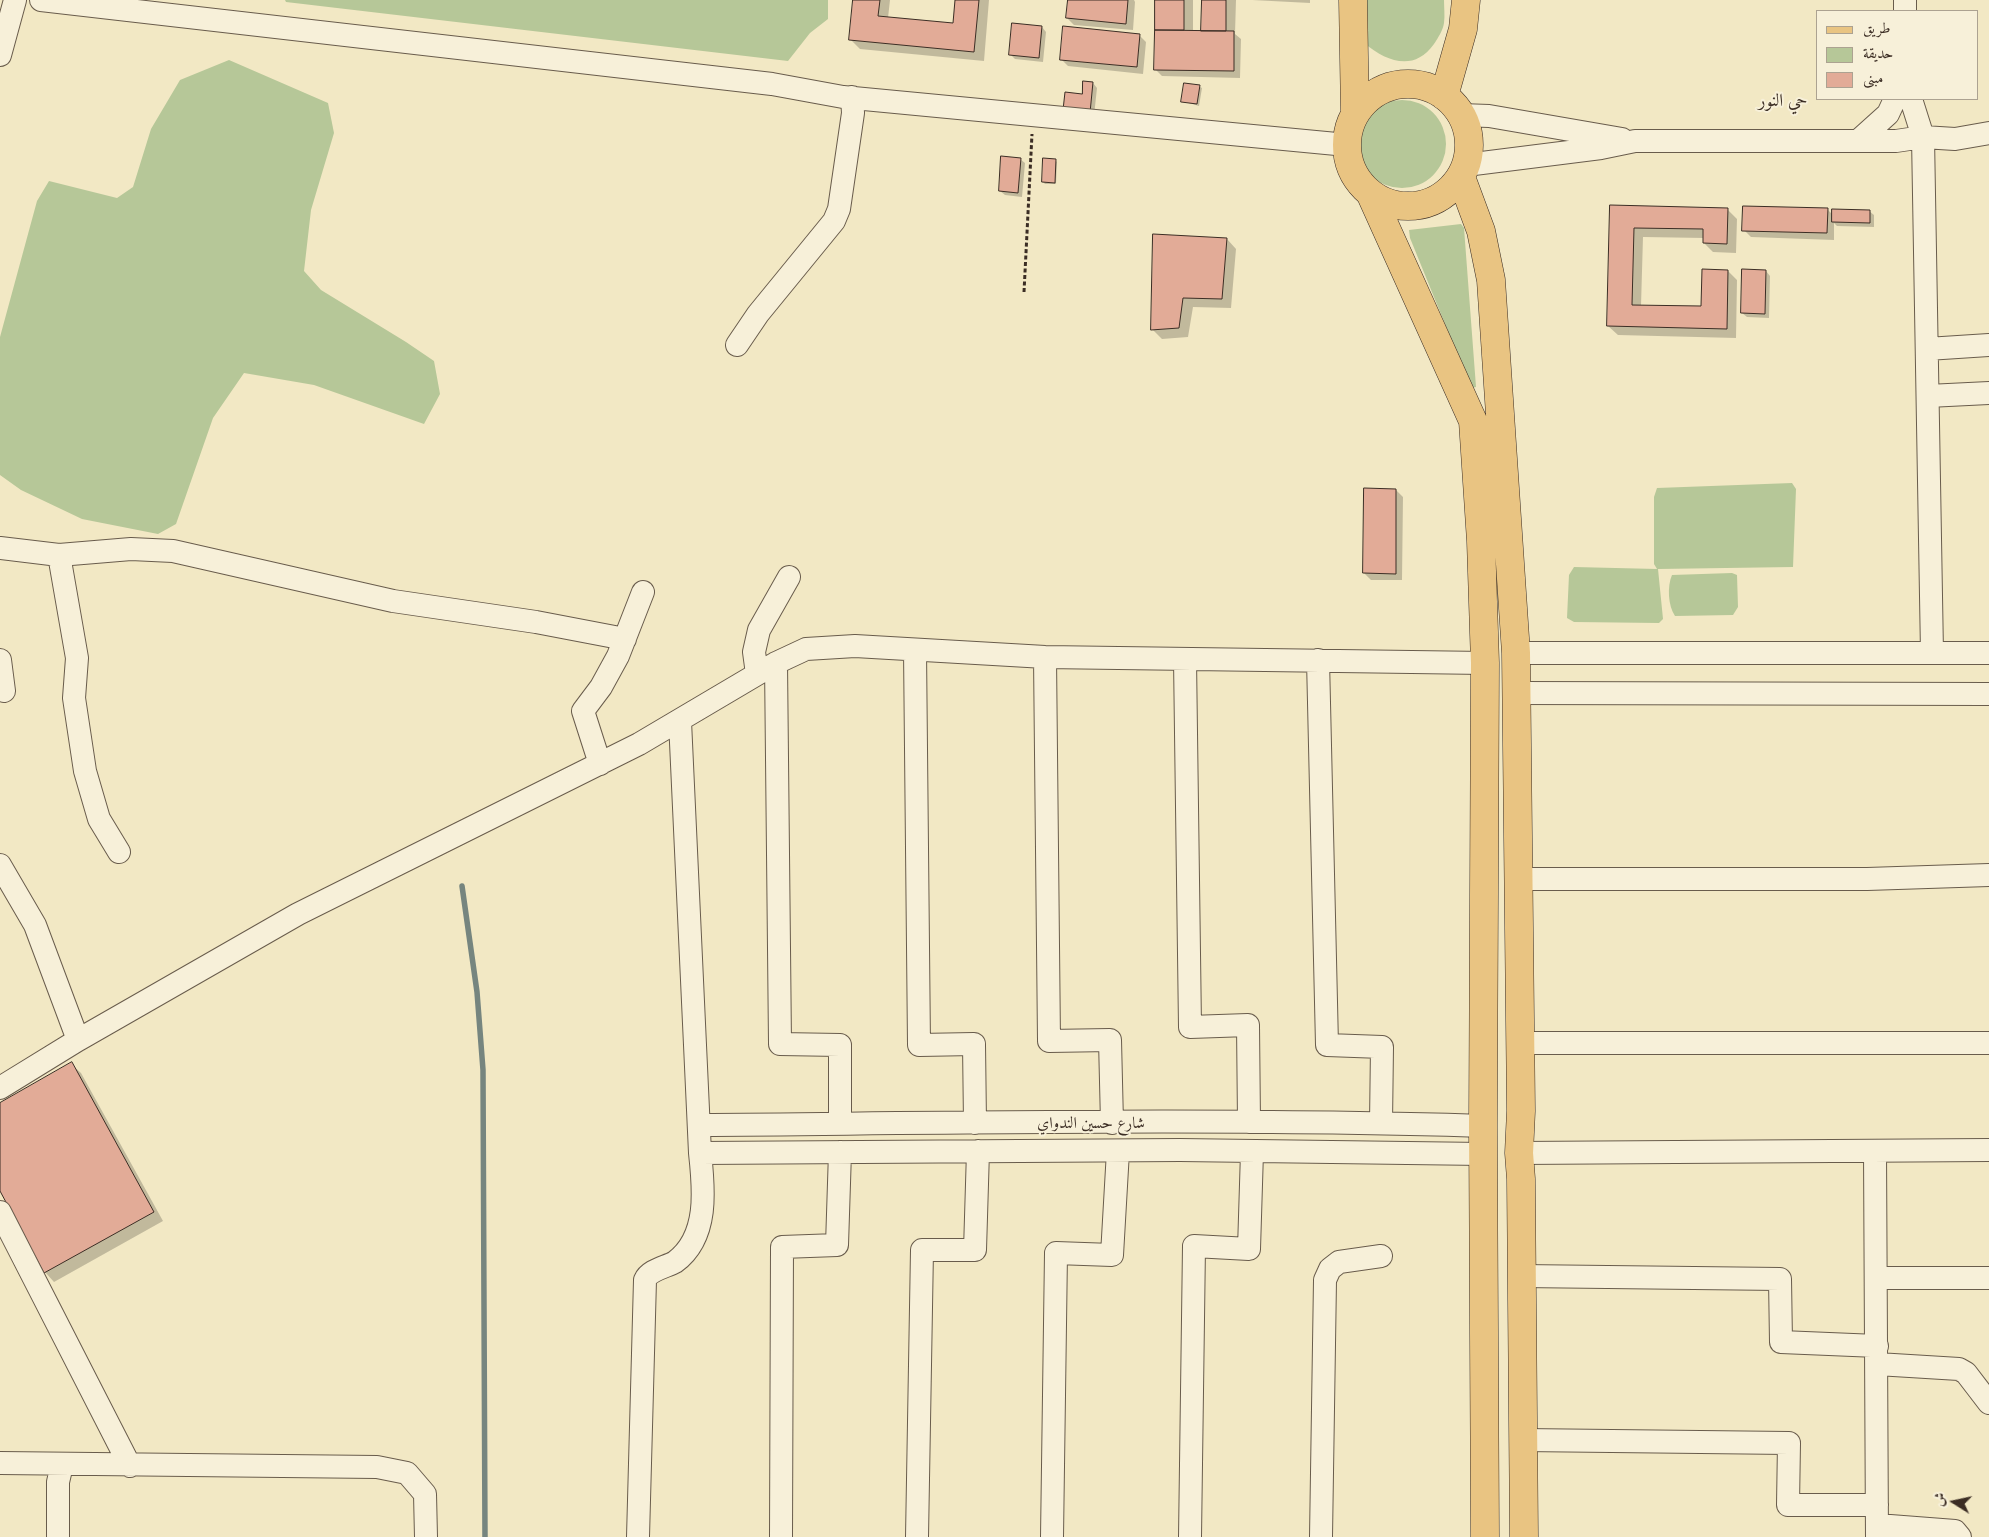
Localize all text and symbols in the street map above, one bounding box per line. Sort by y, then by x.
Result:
legend [1816,10,1979,100]
text: طريق [1863,18,1890,37]
text: حديقة [1863,43,1893,62]
text: مبنى [1863,68,1883,87]
district label: حي النور [1758,90,1808,112]
street label: شارع حسين الندواي [1037,1113,1145,1133]
north arrow [1929,1477,1979,1527]
text: ش [1929,1491,1949,1508]

